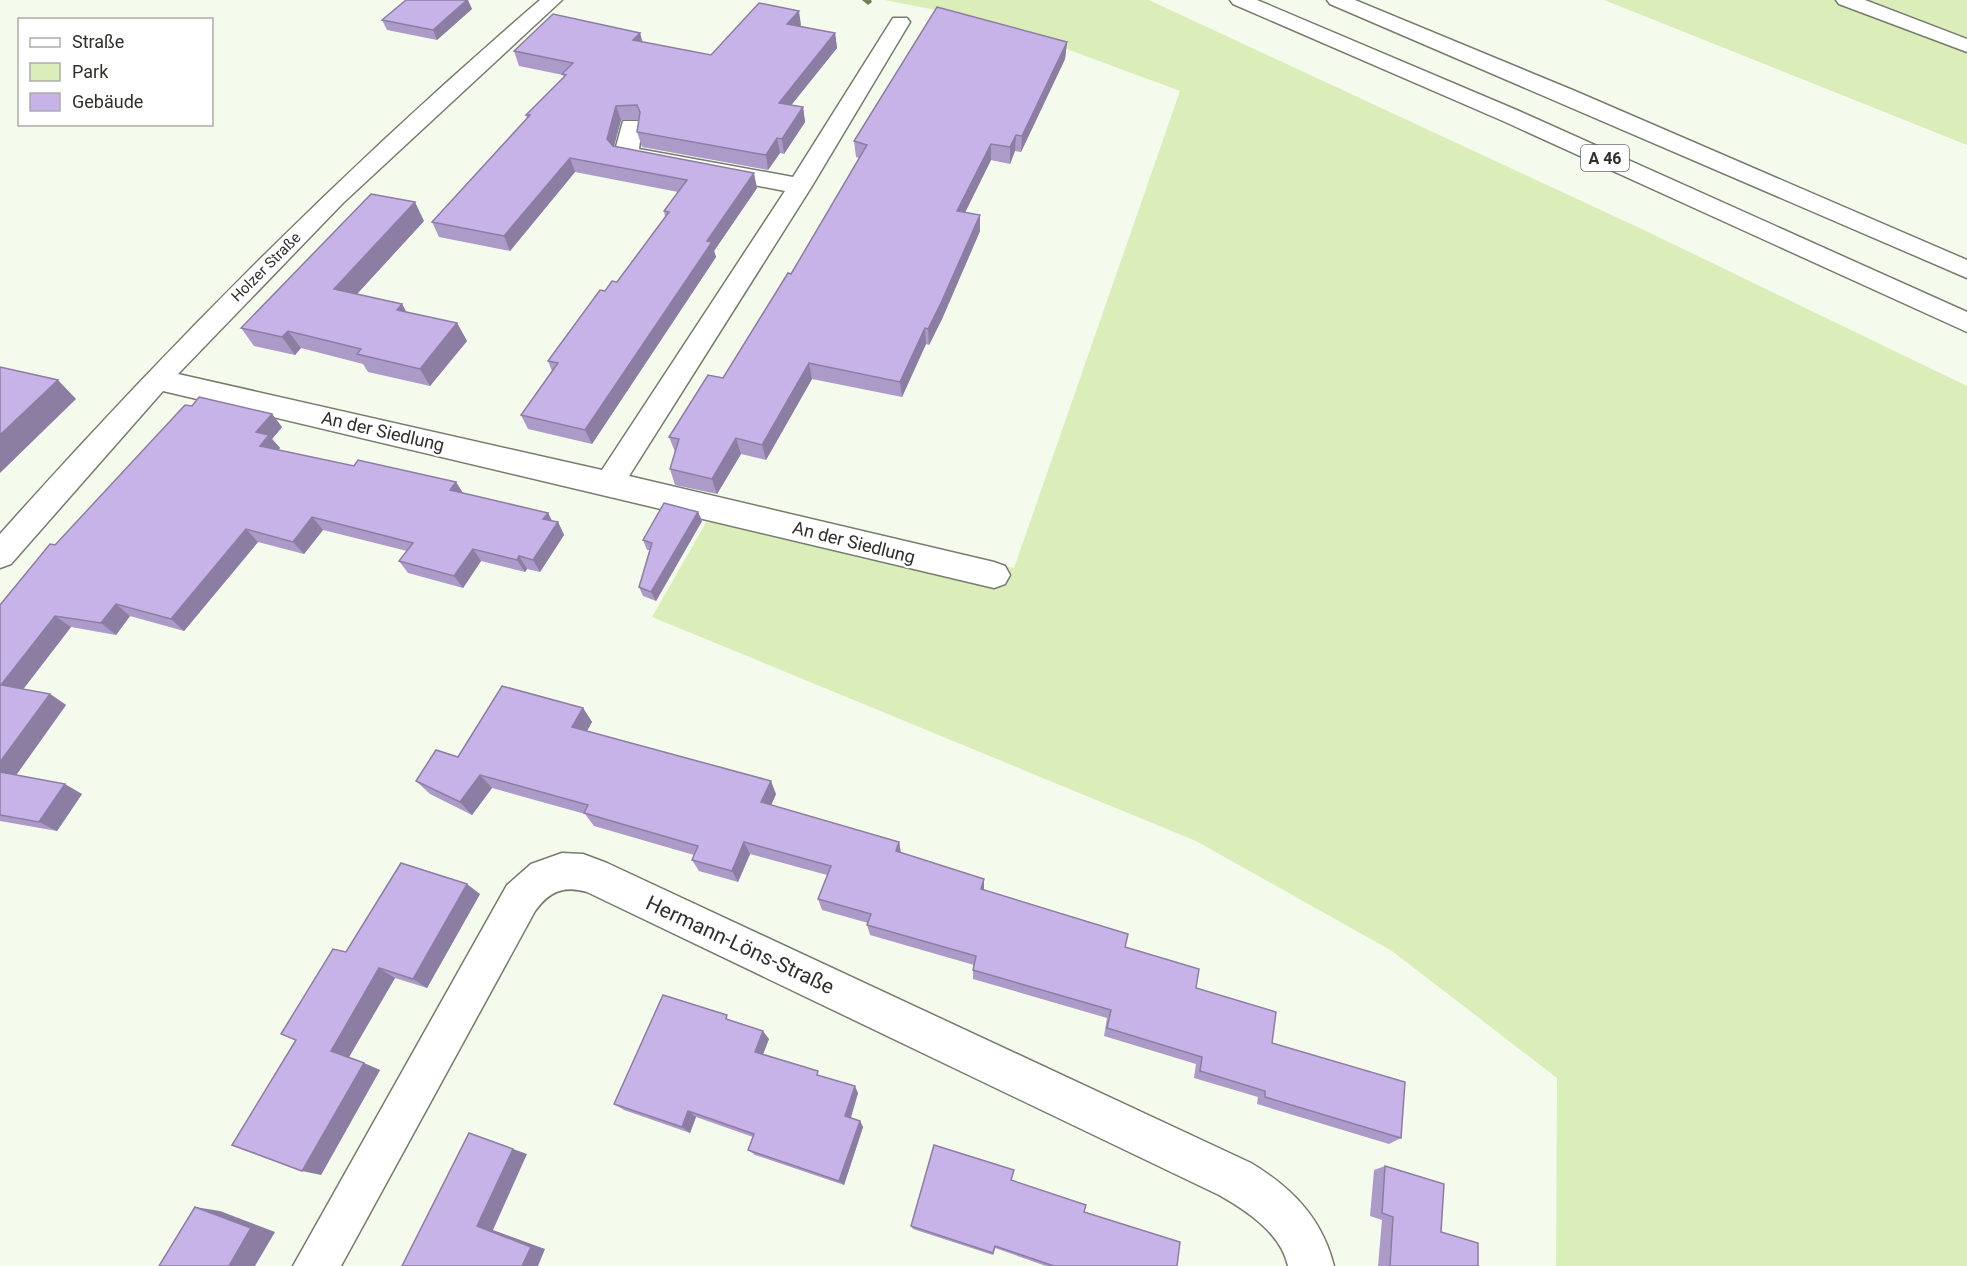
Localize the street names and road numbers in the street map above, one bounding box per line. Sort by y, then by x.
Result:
road number: A 46 [1581,145,1629,171]
street label: Holzer Straße [228,229,304,305]
street label: An der Siedlung [319,407,447,455]
street label: An der Siedlung [791,517,917,567]
street label: Hermann-Löns-Straße [642,891,838,999]

